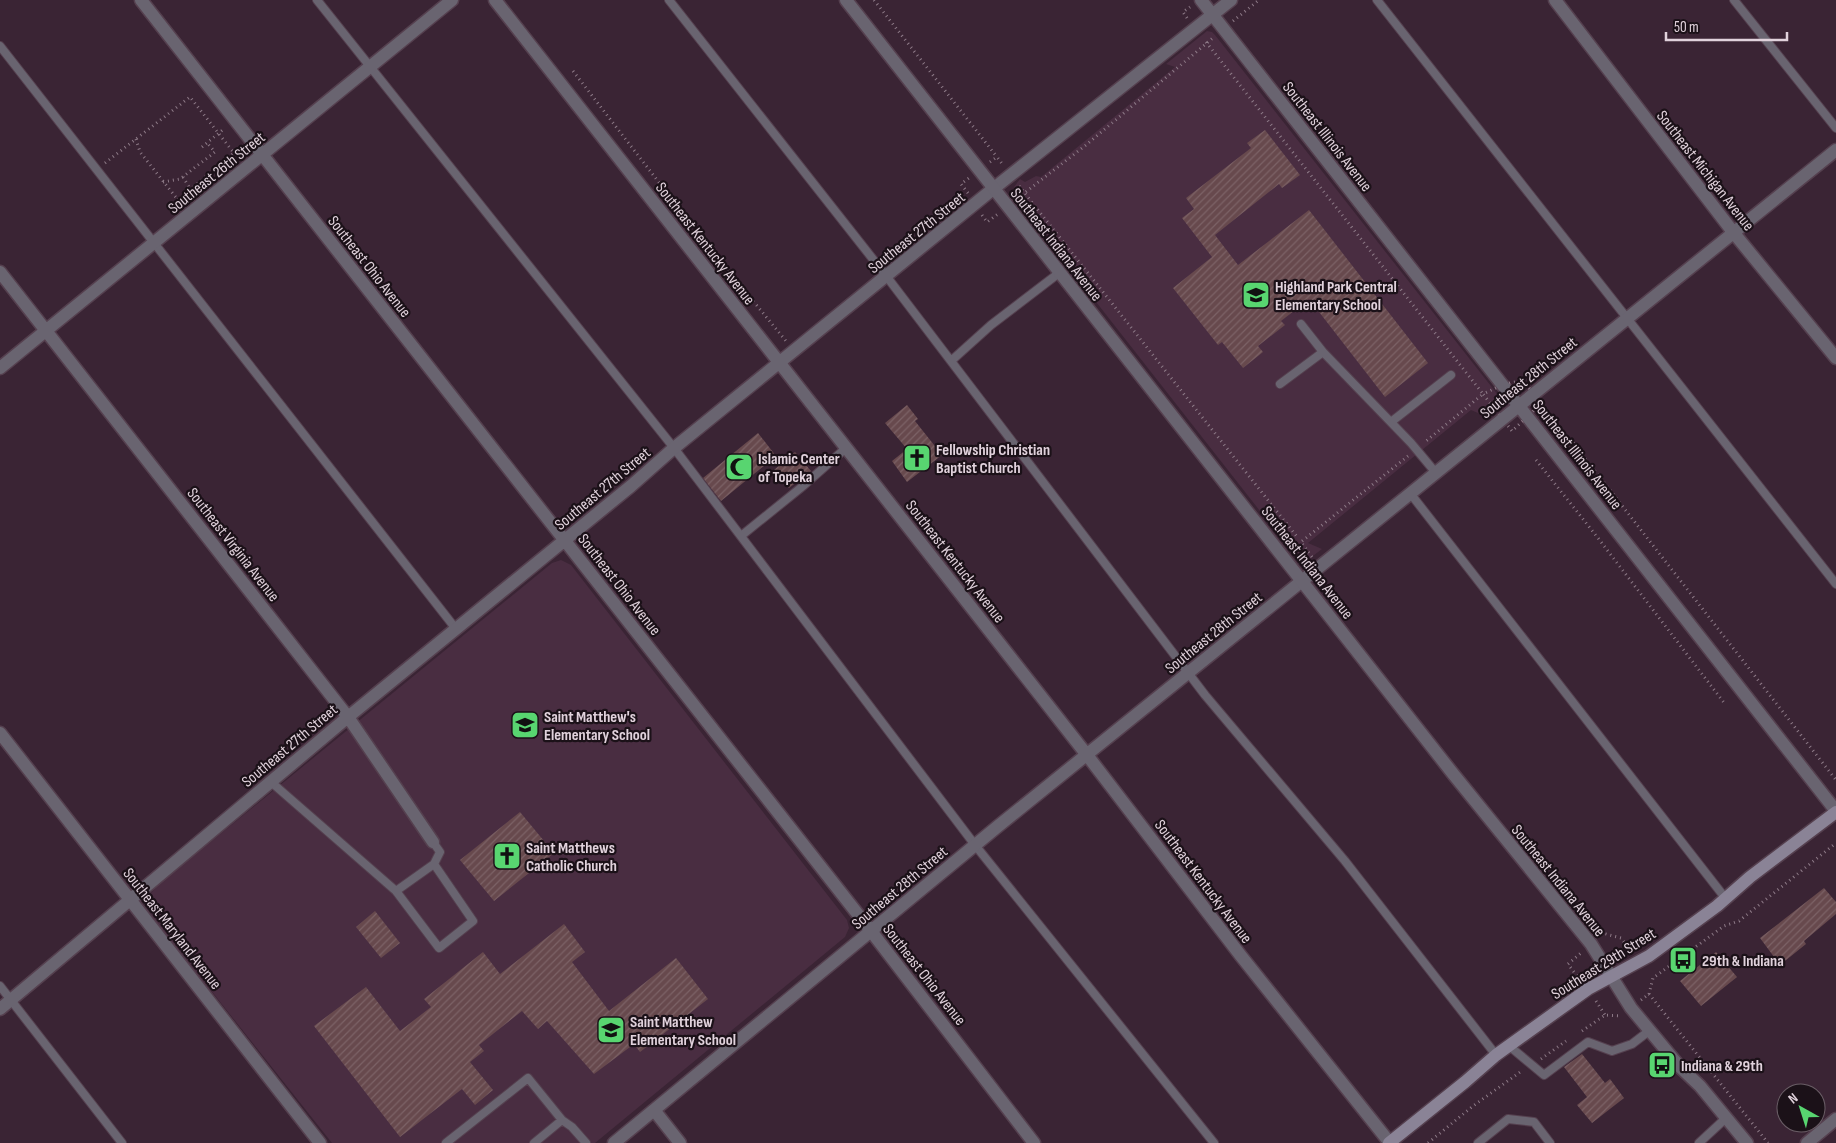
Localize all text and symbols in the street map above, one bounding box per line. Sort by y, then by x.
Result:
scale bar [1666,10,1787,42]
text: 50 m [1674,18,1699,37]
street label: Southeast Illinois Avenue [1278,78,1376,196]
street label: Southeast Michigan Avenue [1652,107,1758,235]
street label: Southeast 26th Street [165,128,269,218]
street label: Southeast Kentucky Avenue [651,179,758,309]
street label: Southeast Indiana Avenue [1006,185,1106,305]
street label: Southeast 27th Street [865,188,969,278]
street label: Southeast Ohio Avenue [323,212,414,322]
place label: Highland Park Central Elementary School [1275,278,1397,315]
school or university icon: Highland Park Central Elementary School [1241,280,1271,310]
street label: Southeast 28th Street [1477,333,1581,423]
street label: Southeast Illinois Avenue [1528,396,1626,514]
place label: Fellowship Christian Baptist Church [936,441,1050,478]
church icon: Fellowship Christian Baptist Church [902,443,932,473]
street label: Southeast 27th Street [551,444,655,535]
place label: Islamic Center of Topeka [758,450,840,487]
mosque icon: Islamic Center of Topeka [724,452,754,482]
street label: Southeast Virginia Avenue [183,484,283,606]
street label: Southeast Kentucky Avenue [901,497,1008,627]
street label: Southeast Indiana Avenue [1257,503,1357,623]
street label: Southeast Ohio Avenue [573,530,664,640]
street label: Southeast 28th Street [1162,588,1266,678]
street label: Southeast 27th Street [238,701,342,792]
place label: Saint Matthew's Elementary School [544,708,650,745]
school or university icon: Saint Matthew's Elementary School [510,710,540,740]
street label: Southeast Kentucky Avenue [1150,816,1256,947]
street label: Southeast Indiana Avenue [1507,821,1609,941]
place label: Saint Matthews Catholic Church [526,839,617,876]
church icon: Saint Matthews Catholic Church [492,841,522,871]
street label: Southeast 28th Street [848,842,952,934]
street label: Southeast Maryland Avenue [119,865,225,993]
street label: Southeast Ohio Avenue [878,920,969,1030]
street label: Southeast 29th Street [1548,924,1660,1004]
bus stop icon: 29th & Indiana [1668,945,1698,975]
place label: 29th & Indiana [1702,952,1784,971]
place label: Saint Matthew Elementary School [630,1013,736,1050]
school or university icon: Saint Matthew Elementary School [596,1015,626,1045]
bus stop icon: Indiana & 29th [1647,1050,1677,1080]
place label: Indiana & 29th [1681,1057,1763,1076]
north arrow [1776,1083,1826,1133]
text: N [1785,1089,1801,1107]

